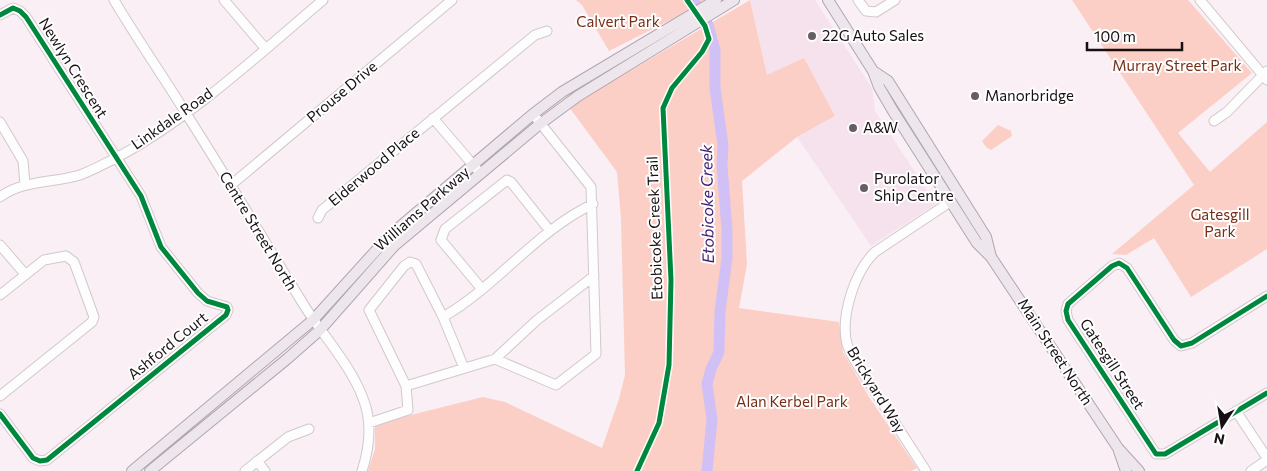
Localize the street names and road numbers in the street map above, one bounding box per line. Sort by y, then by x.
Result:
street label: Newlyn Crescent [36,14,112,121]
street label: Prouse Drive [303,57,380,126]
street label: Linkdale Road [127,84,215,153]
street label: Elderwood Place [324,123,422,209]
street label: Etobicoke Creek Trail [642,156,666,300]
street label: Williams Parkway [370,162,473,254]
street label: Centre Street North [216,168,302,293]
street label: Main Street North [1015,295,1097,408]
street label: Ashford Court [124,308,211,383]
street label: Gatesgill Street [1077,315,1149,412]
street label: Brickyard Way [844,343,910,436]

